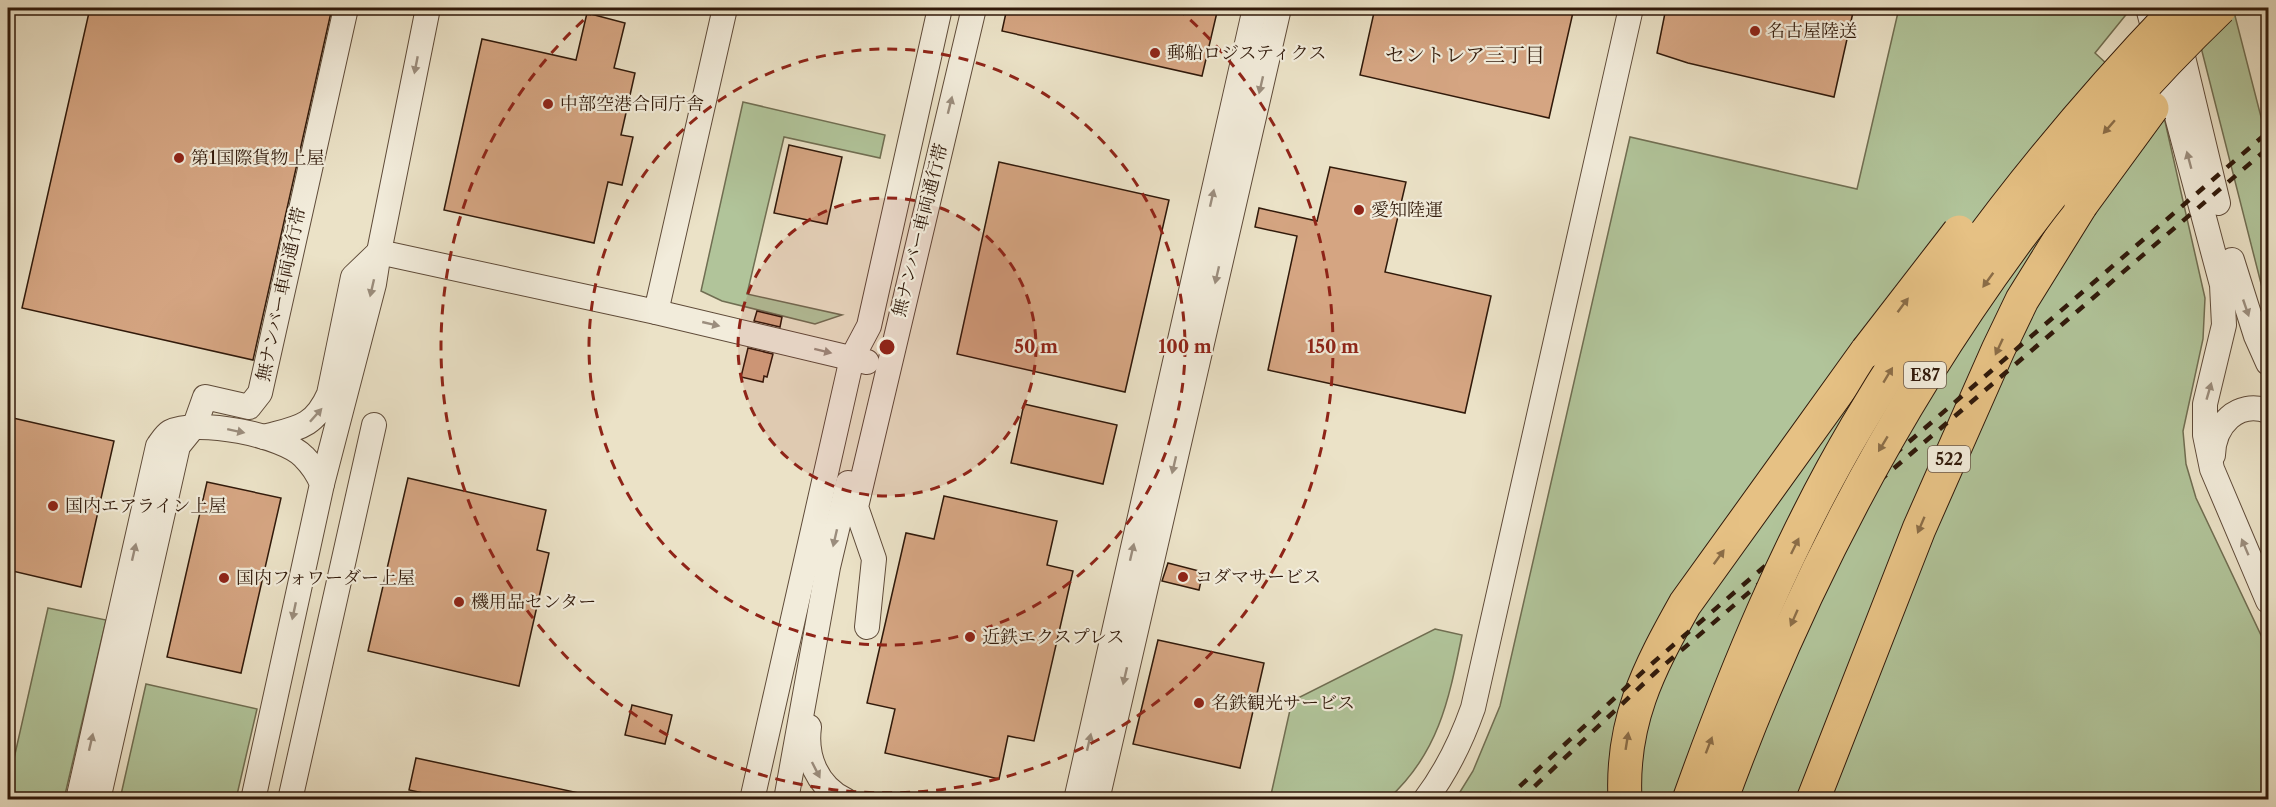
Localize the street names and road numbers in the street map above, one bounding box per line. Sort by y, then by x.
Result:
street label: 無ナンバー車両通行帯 [888,141,952,319]
street label: 無ナンバー車両通行帯 [252,205,310,383]
road number: E87 [1904,362,1946,388]
road number: 522 [1928,446,1970,472]

